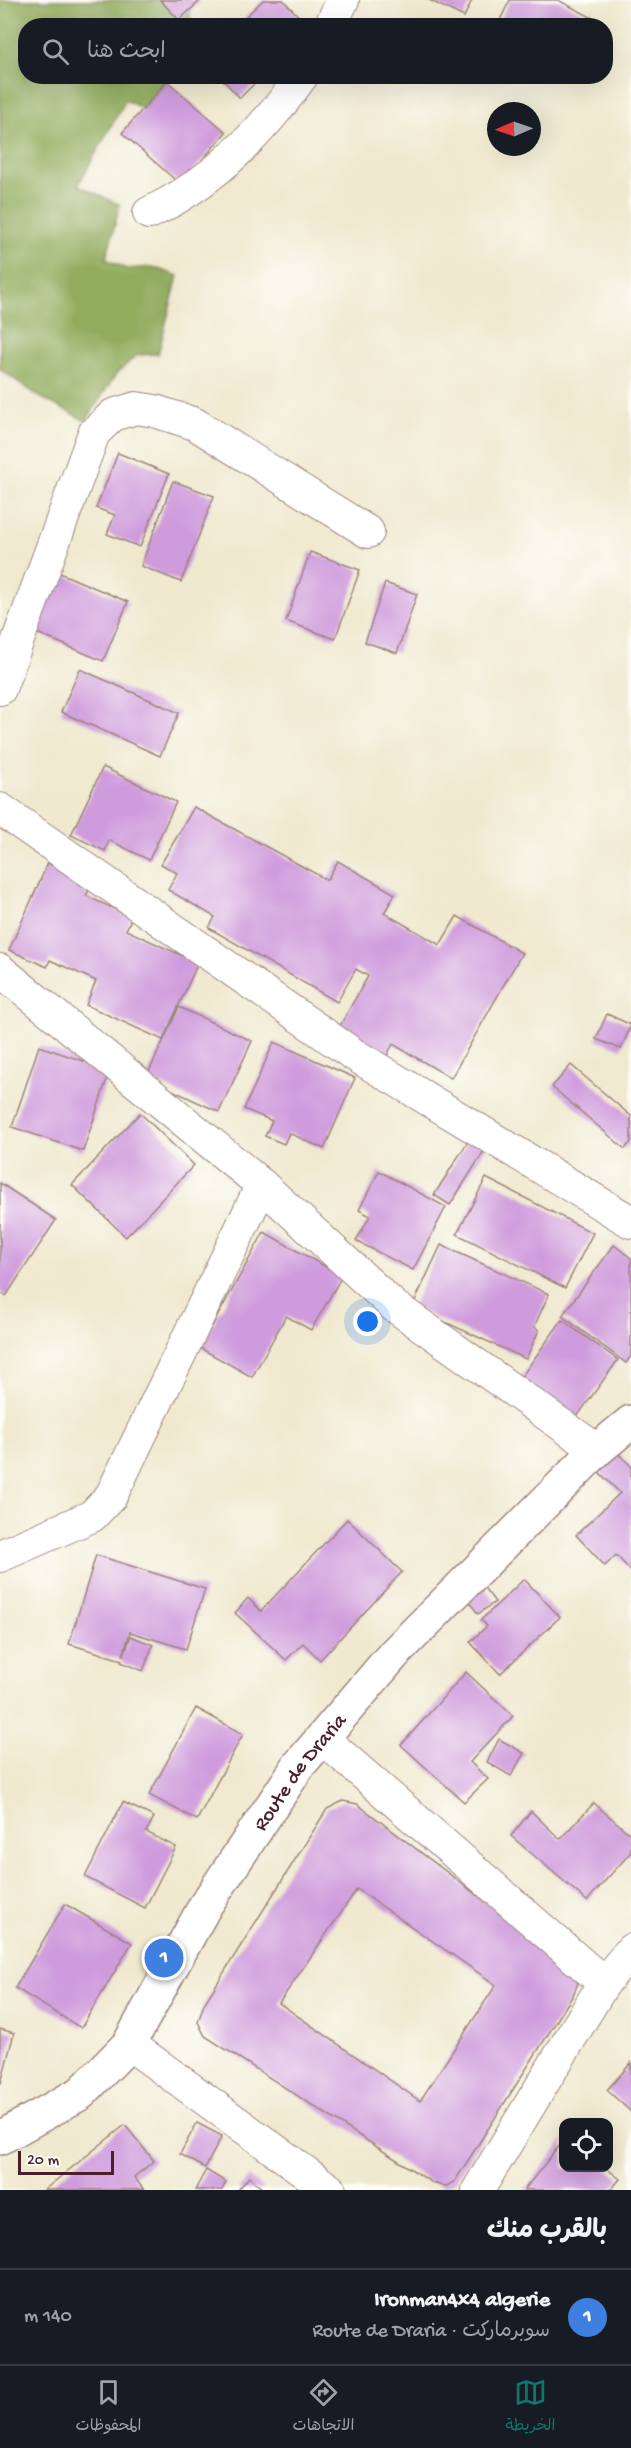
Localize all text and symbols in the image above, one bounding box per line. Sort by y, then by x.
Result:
search box [18,18,613,84]
icon: search [39,35,72,68]
text: ابحث هنا [87,40,166,66]
north arrow [487,102,541,156]
your location [353,1307,382,1336]
street label: Route de Draria [250,1709,354,1837]
pin: 1 [144,1936,184,1980]
map controls [559,2118,613,2172]
button: locate [559,2118,613,2172]
scale bar [18,2148,114,2176]
text: 20 m [27,2152,59,2171]
text: بالقرب منك [487,2217,607,2248]
text: Ironman4x4 algerie [374,2288,550,2314]
text: 140 m [24,2306,72,2329]
text: 1 [583,2306,592,2329]
text: سوبرماركت · Route de Draria [312,2321,550,2344]
tab: المحفوظات [76,2376,141,2439]
tab: الاتجاهات [293,2376,354,2439]
tab: الخريطة [506,2376,555,2439]

